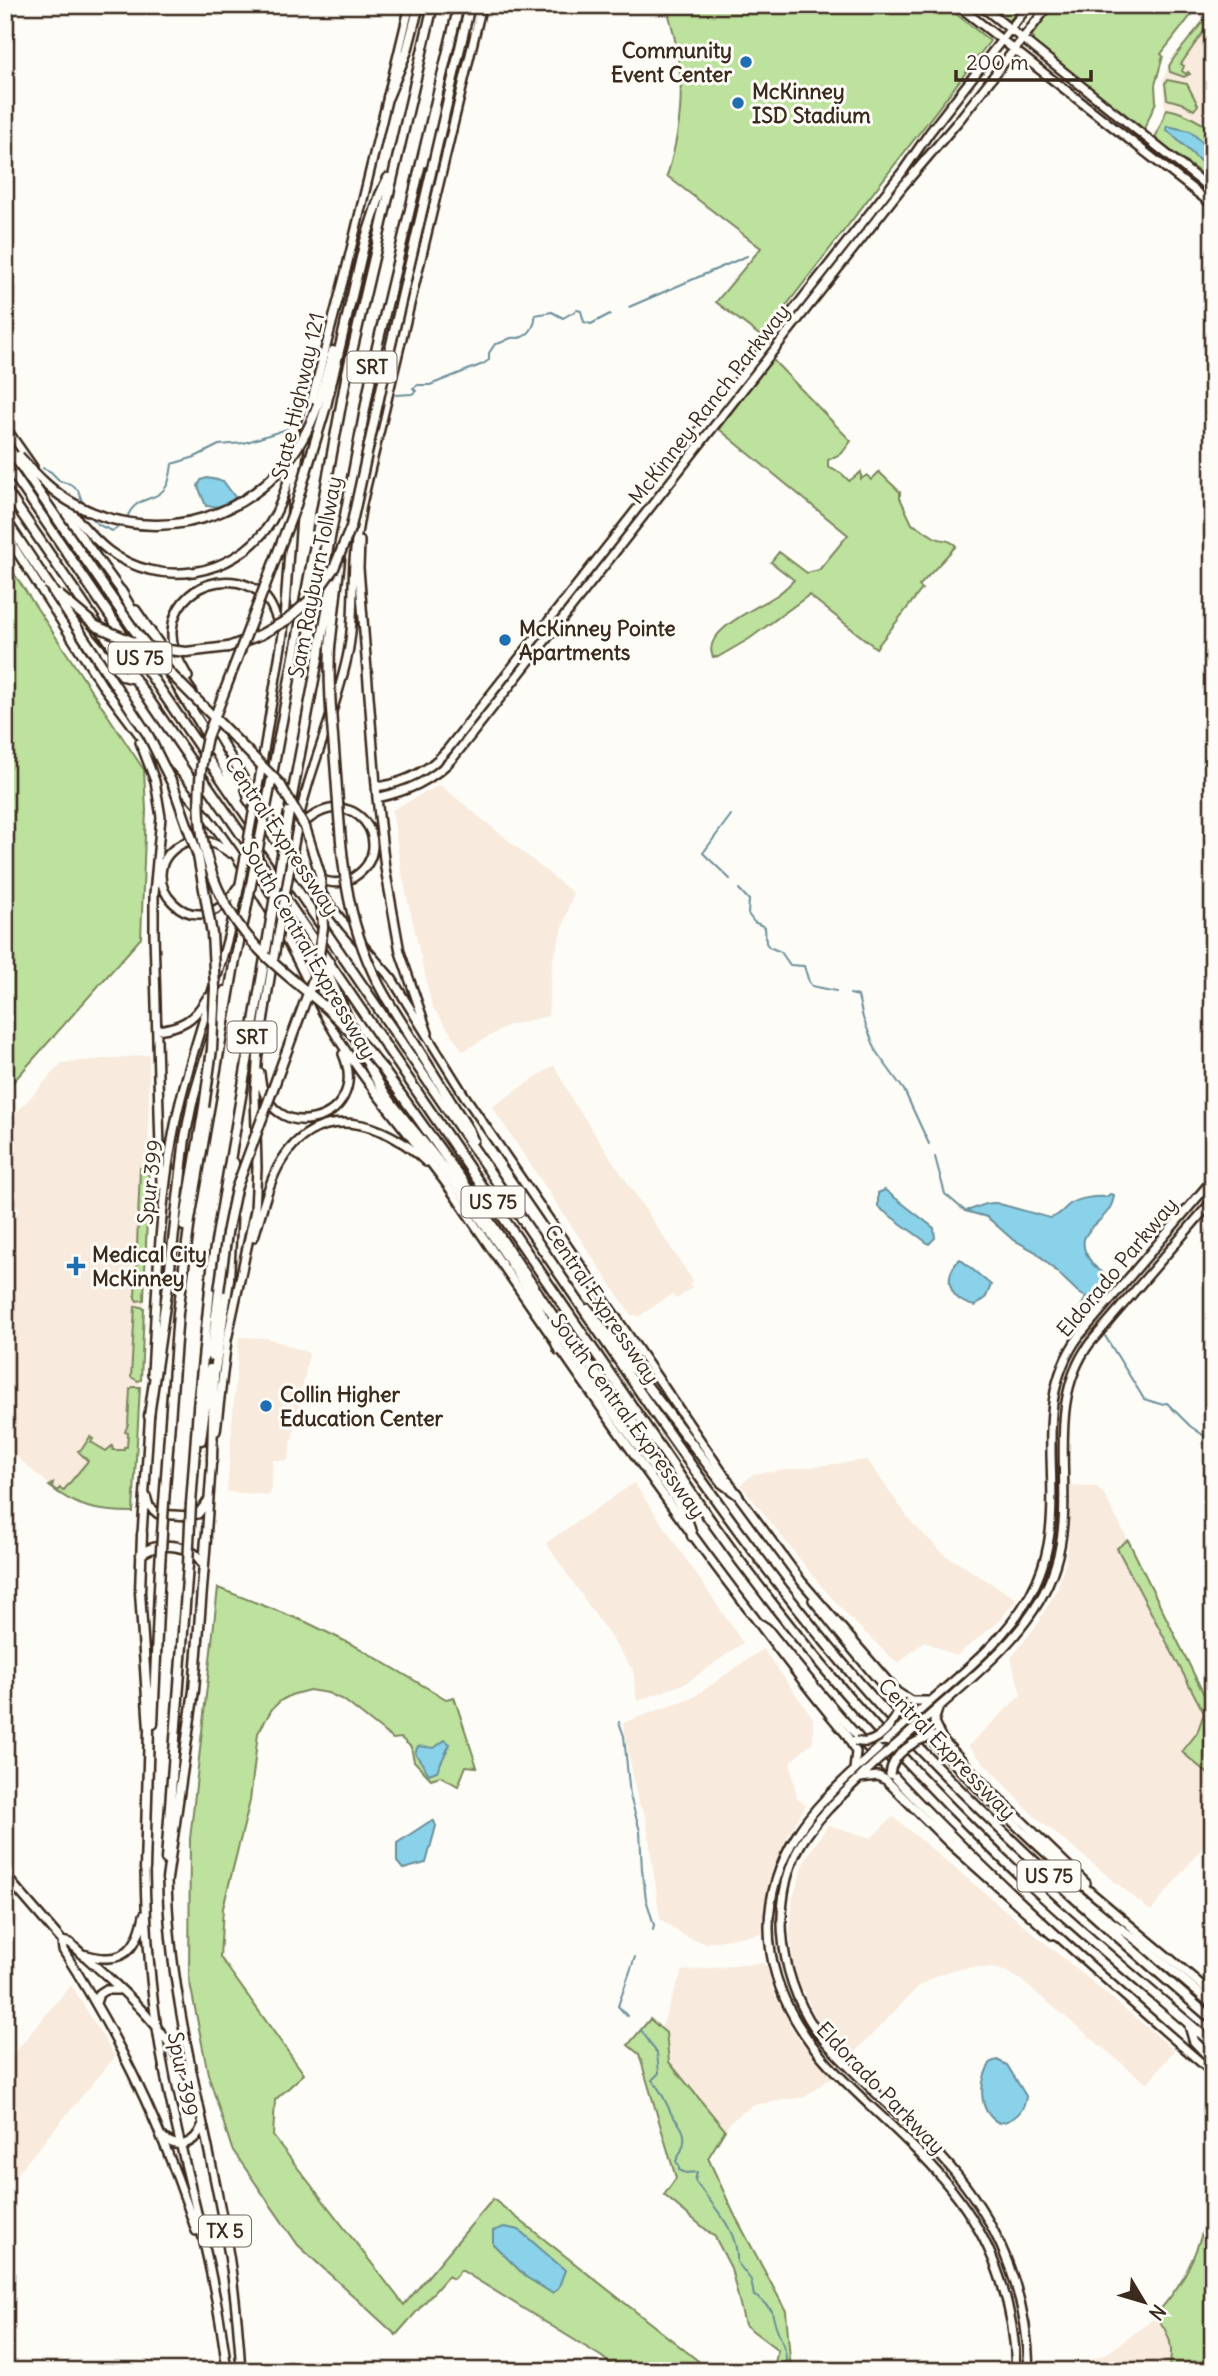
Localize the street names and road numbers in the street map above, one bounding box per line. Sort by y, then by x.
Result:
street label: McKinney Ranch Parkway [622,298,796,510]
street label: State Highway 121 [266,310,330,482]
road number: SRT [348,352,396,382]
street label: Sam Rayburn Tollway [282,474,348,680]
road number: US 75 [108,642,172,674]
street label: Central Expressway [219,751,345,921]
street label: South Central Expressway [236,836,382,1064]
road number: SRT [228,1021,276,1052]
street label: Spur 399 [131,1138,169,1226]
road number: US 75 [462,1186,524,1218]
street label: Eldorado Parkway [1051,1192,1183,1342]
street label: Central Expressway [539,1219,665,1389]
street label: South Central Expressway [545,1308,711,1524]
street label: Central Expressway [872,1672,1022,1826]
road number: US 75 [1018,1860,1080,1892]
street label: Eldorado Parkway [811,2016,951,2160]
street label: Spur 399 [162,2029,204,2119]
road number: TX 5 [199,2216,251,2246]

